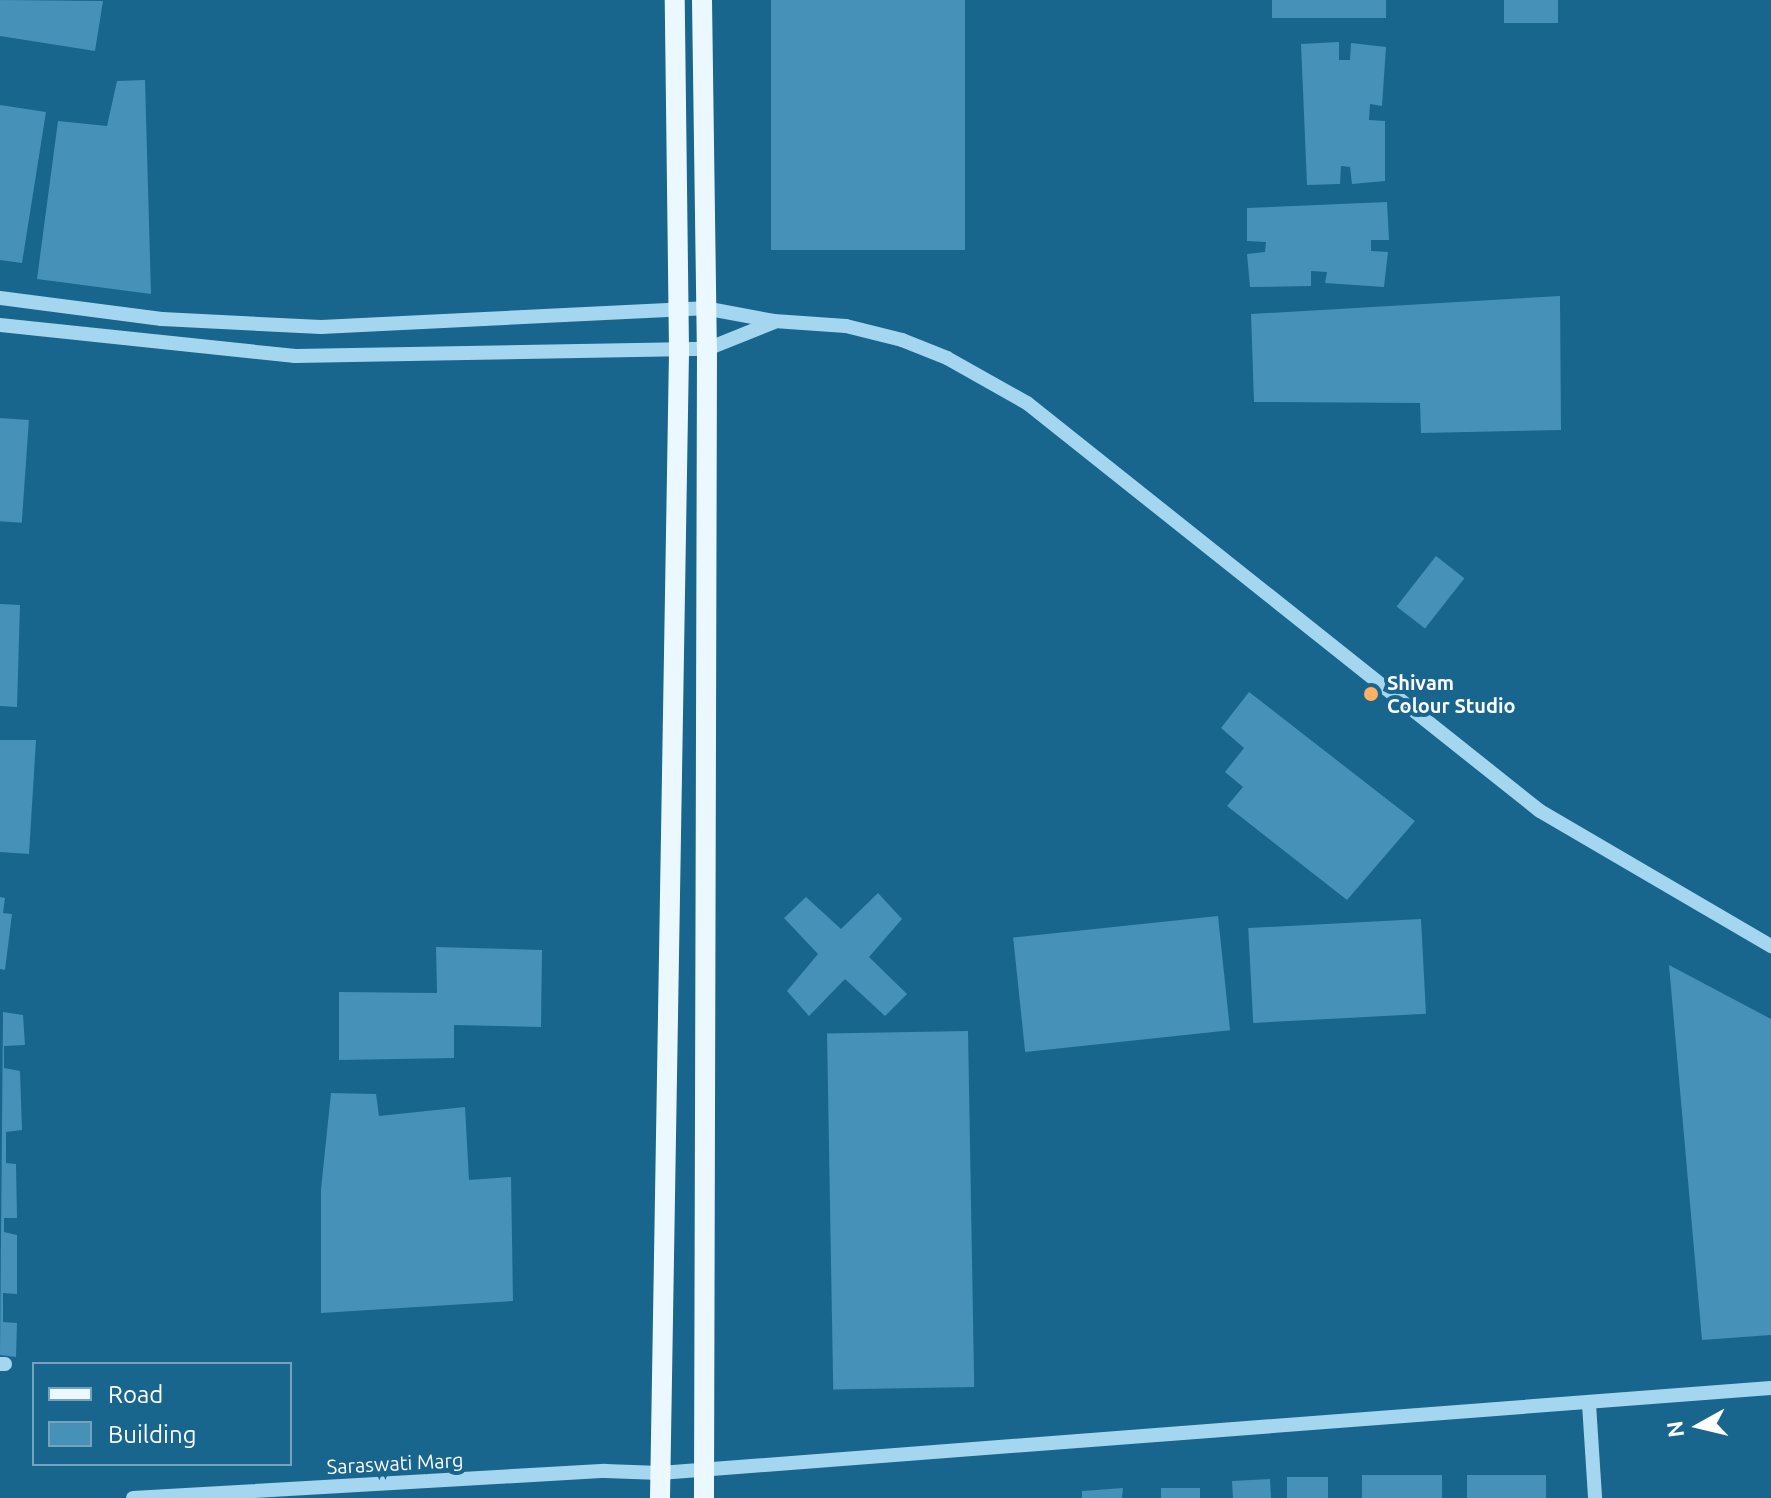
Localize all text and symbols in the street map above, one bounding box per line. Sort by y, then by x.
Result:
place label: Shivam Colour Studio [1387,670,1516,717]
marker: Shivam Colour Studio [1362,685,1380,703]
legend [32,1362,292,1466]
text: Road [108,1381,163,1408]
north arrow [1659,1386,1739,1466]
text: N [1661,1420,1688,1439]
text: Building [108,1421,196,1448]
street label: Saraswati Marg [326,1447,464,1479]

